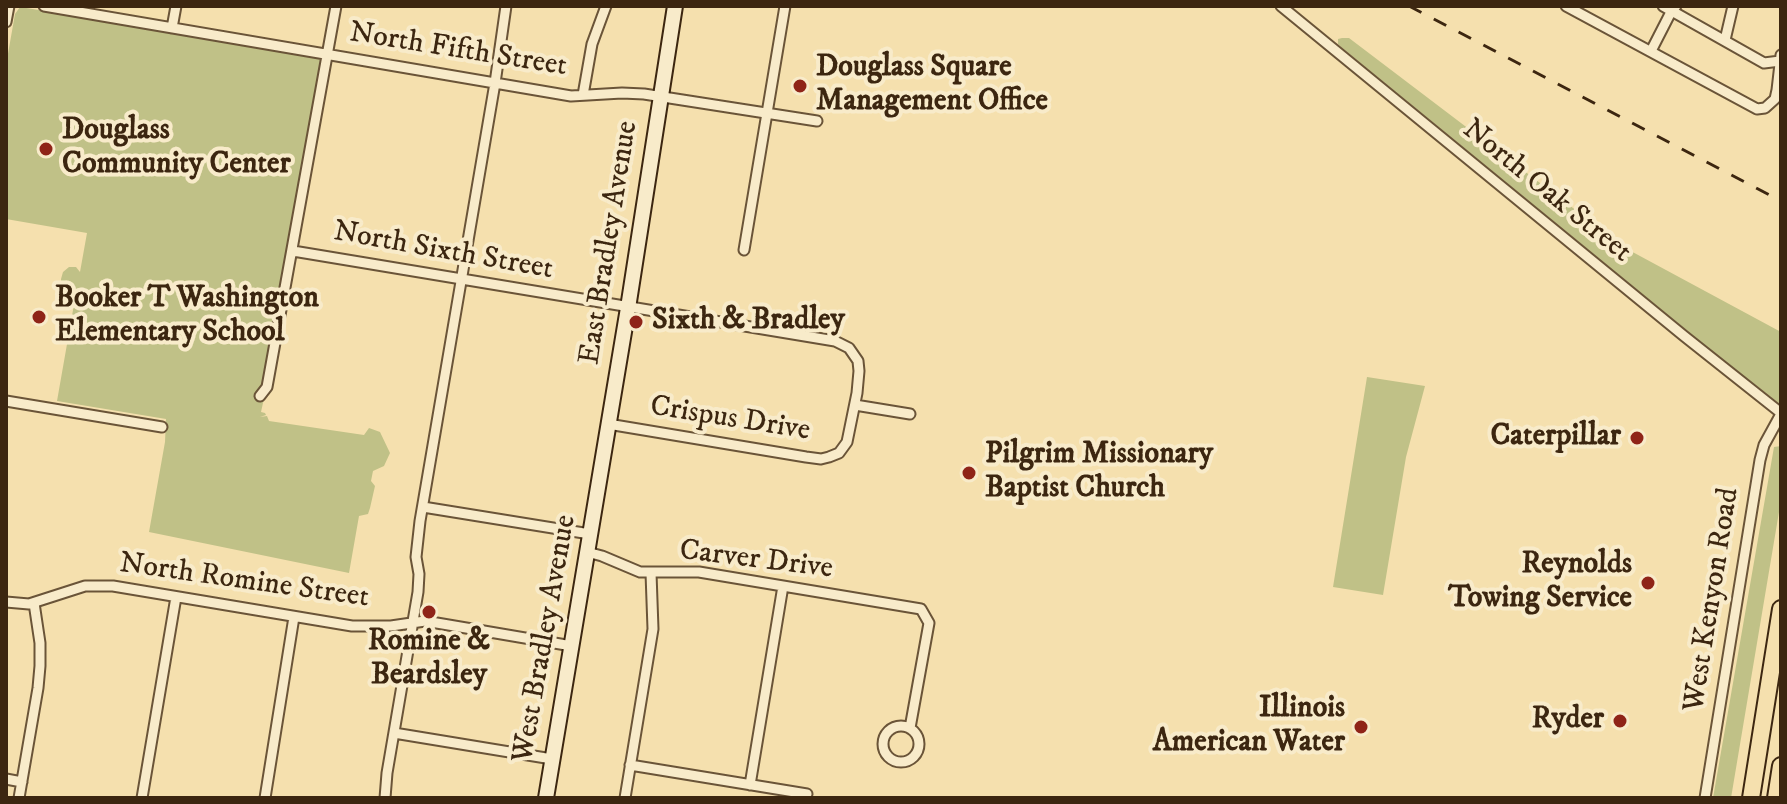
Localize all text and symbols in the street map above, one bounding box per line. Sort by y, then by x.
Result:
street label: North Fifth Street [347,16,569,86]
place label: Douglass Square Management Office [816,51,1048,122]
marker: Douglass Square Management Office [791,77,809,95]
street label: North Oak Street [1454,113,1638,271]
place label: Douglass Community Center [62,114,291,184]
street label: East Bradley Avenue [573,119,647,367]
marker: Douglass Community Center [37,140,55,158]
street label: North Sixth Street [330,215,556,289]
place label: Booker T Washington Elementary School [55,282,319,352]
place label: Sixth & Bradley [652,304,845,340]
marker: Booker T Washington Elementary School [30,308,48,326]
marker: Sixth & Bradley [627,313,645,331]
street label: Crispus Drive [647,390,813,450]
place label: Caterpillar [1490,420,1621,456]
marker: Caterpillar [1628,429,1646,447]
place label: Pilgrim Missionary Baptist Church [985,438,1213,508]
marker: Pilgrim Missionary Baptist Church [960,464,978,482]
street label: West Kenyon Road [1678,486,1748,714]
street label: West Bradley Avenue [507,512,585,766]
street label: Carver Drive [677,534,835,588]
street label: North Romine Street [117,547,371,617]
place label: Reynolds Towing Service [1448,548,1632,618]
marker: Reynolds Towing Service [1639,574,1657,592]
marker: Romine & Beardsley [420,603,438,621]
place label: Romine & Beardsley [368,625,490,696]
place label: Illinois American Water [1153,692,1345,762]
place label: Ryder [1532,703,1604,739]
marker: Ryder [1611,712,1629,730]
marker: Illinois American Water [1352,718,1370,736]

